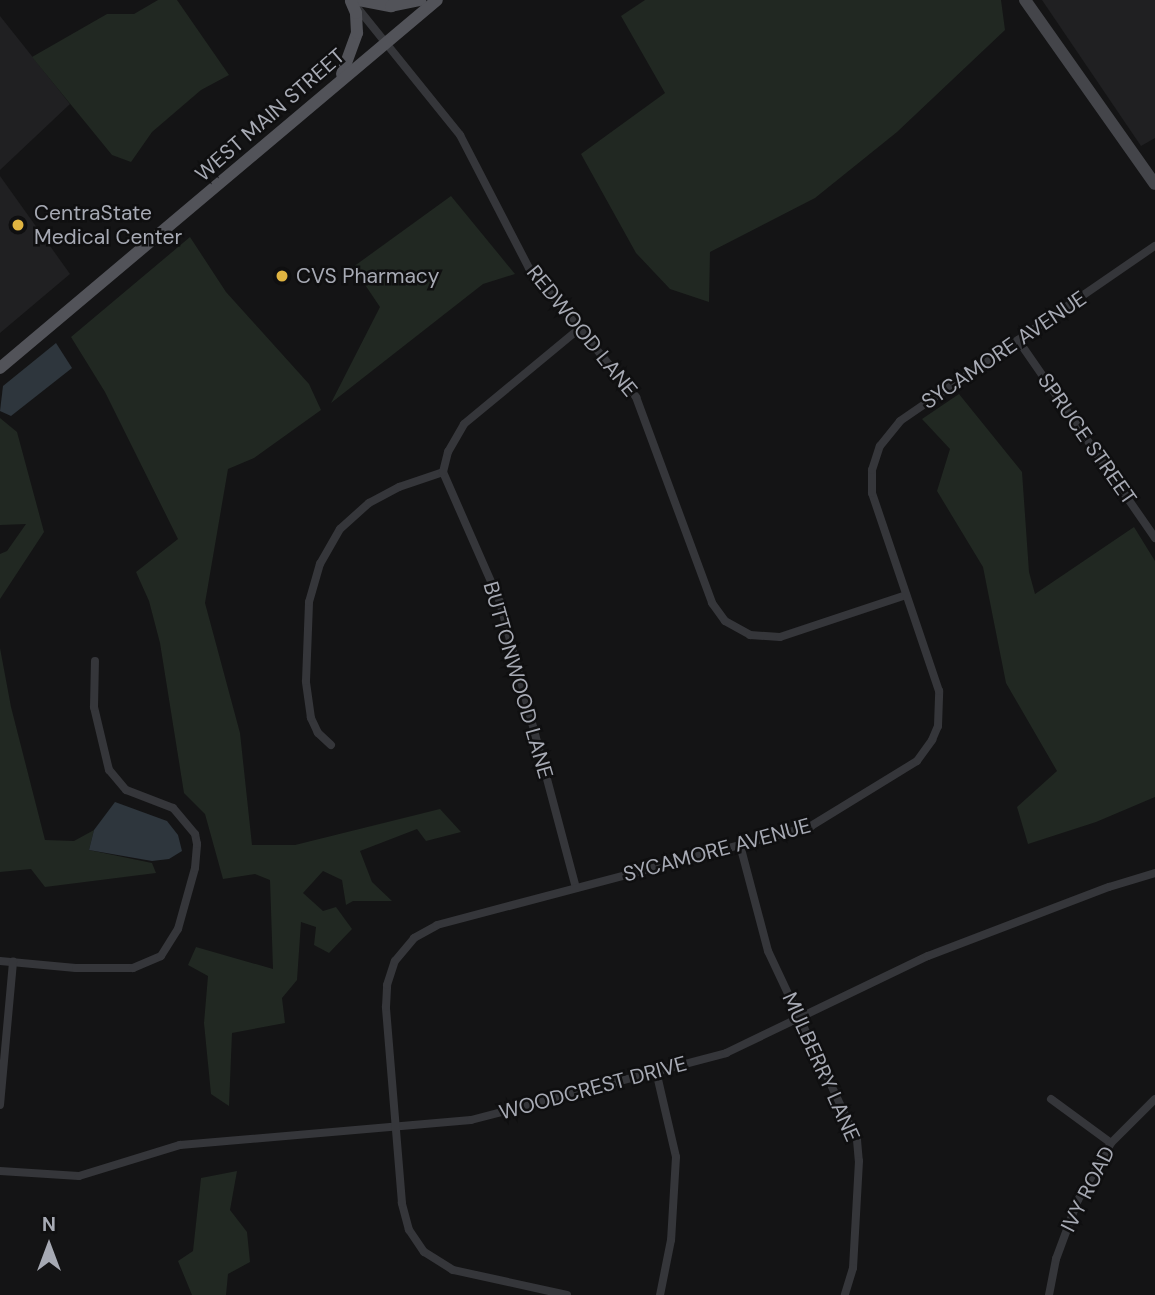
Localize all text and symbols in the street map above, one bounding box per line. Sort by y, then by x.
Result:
street label: WEST MAIN STREET [190,43,350,187]
place label: CentraState Medical Center [34,200,182,250]
marker: CentraState Medical Center [8,215,28,235]
street label: REDWOOD LANE [521,260,643,402]
place label: CVS Pharmacy [296,263,440,289]
marker: CVS Pharmacy [274,268,290,284]
street label: SYCAMORE AVENUE [917,286,1091,414]
street label: SPRUCE STREET [1032,368,1142,510]
street label: BUTTONWOOD LANE [478,579,558,781]
street label: SYCAMORE AVENUE [620,813,814,887]
street label: MULBERRY LANE [777,989,865,1145]
street label: WOODCREST DRIVE [496,1051,690,1125]
street label: IVY ROAD [1056,1142,1120,1236]
north arrow [14,1211,84,1281]
text: N [42,1212,56,1237]

